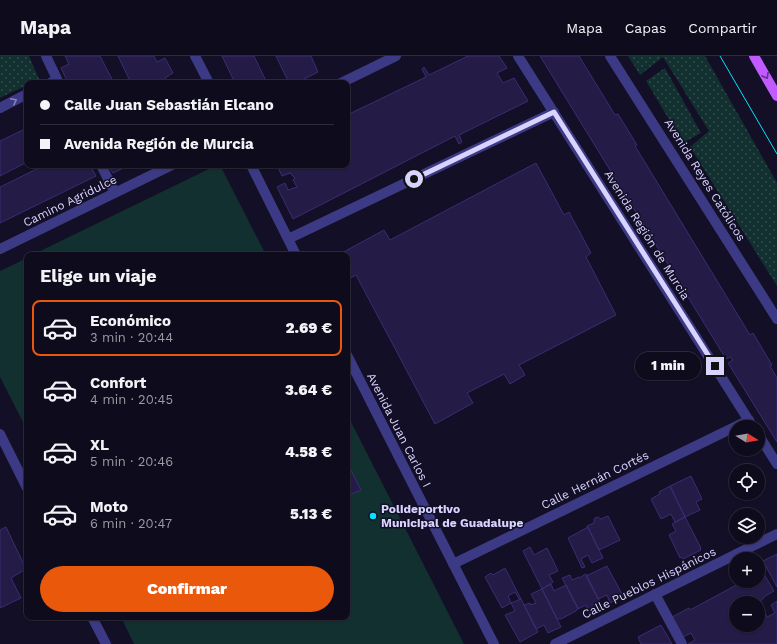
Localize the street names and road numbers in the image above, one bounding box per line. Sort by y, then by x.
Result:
street label: Avenida Reyes Católicos [662,116,748,244]
street label: Avenida Región de Murcia [601,168,693,302]
street label: Camino Agridulce [21,172,119,230]
street label: Avenida Juan Carlos I [364,371,434,489]
street label: Calle Hernán Cortés [539,448,651,512]
street label: Calle Pueblos Hispánicos [580,544,718,622]

